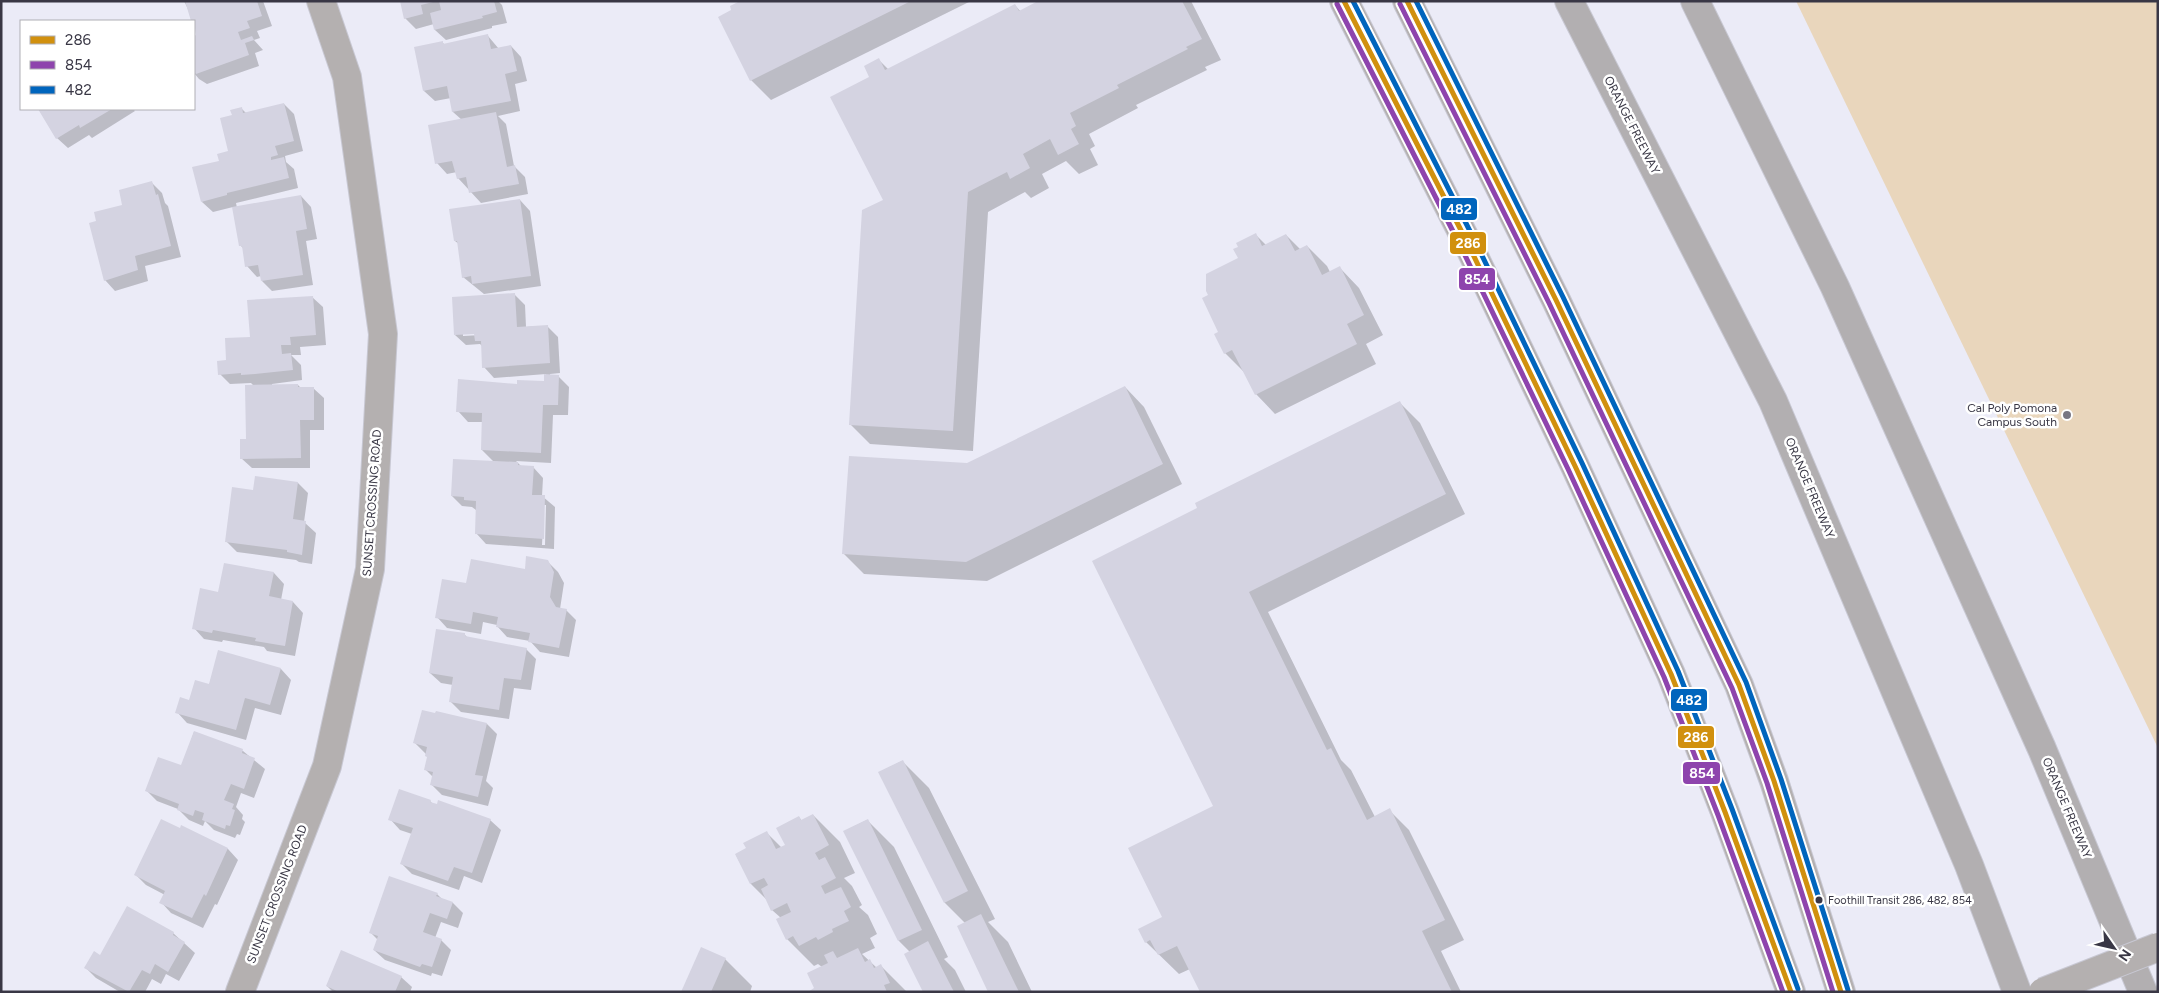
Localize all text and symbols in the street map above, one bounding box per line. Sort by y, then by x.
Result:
legend [20,20,195,110]
text: 286 [65,31,92,49]
text: 854 [65,56,92,74]
street label: ORANGE FREEWAY [1601,74,1663,177]
text: 482 [65,81,92,99]
line badge: 482 [1440,197,1478,221]
text: 482 [1446,201,1472,218]
line badge: 286 [1449,231,1487,255]
text: 286 [1456,235,1480,252]
line badge: 854 [1458,267,1496,291]
text: 854 [1464,271,1490,288]
place label: Cal Poly Pomona Campus South [1967,401,2057,429]
marker: Cal Poly Pomona Campus South [2061,409,2073,421]
street label: SUNSET CROSSING ROAD [360,429,384,577]
street label: ORANGE FREEWAY [1782,436,1838,541]
line badge: 482 [1670,688,1708,712]
text: 482 [1676,692,1702,709]
line badge: 286 [1677,725,1715,749]
text: 286 [1684,729,1708,746]
street label: ORANGE FREEWAY [2039,756,2095,861]
line badge: 854 [1682,761,1721,785]
text: 854 [1689,765,1715,782]
street label: SUNSET CROSSING ROAD [244,823,310,965]
place label: Foothill Transit 286, 482, 854 [1828,894,1972,907]
marker: Foothill Transit 286, 482, 854 [1814,895,1824,905]
north arrow [2089,923,2139,973]
text: N [2114,946,2134,964]

